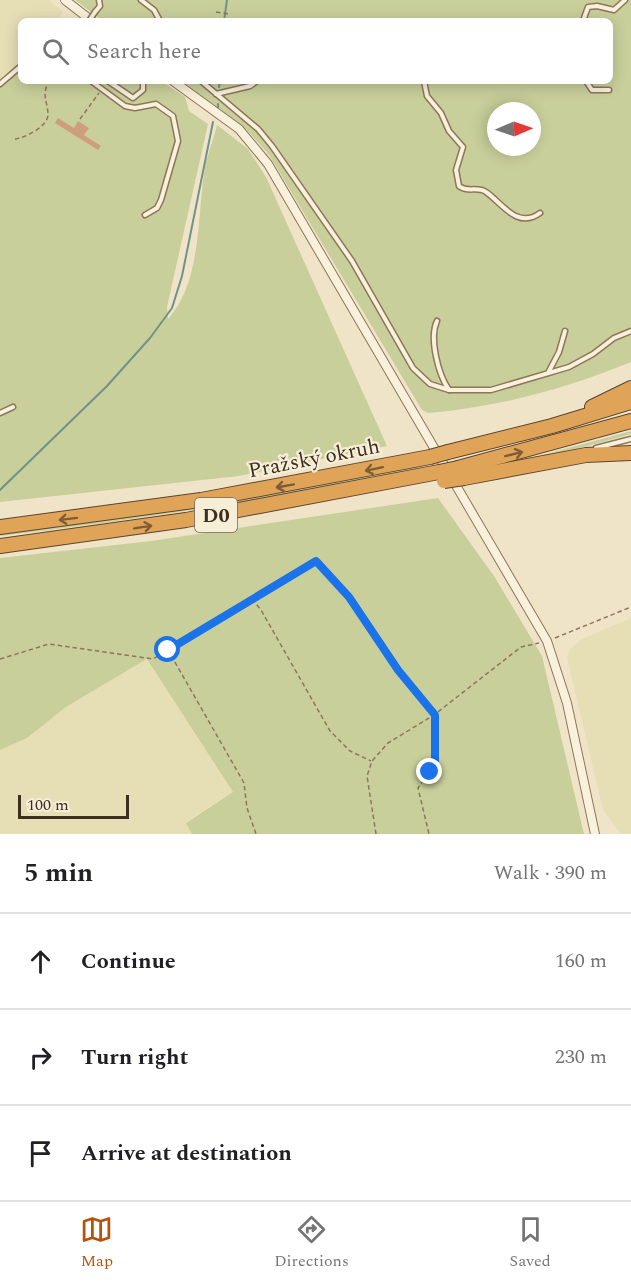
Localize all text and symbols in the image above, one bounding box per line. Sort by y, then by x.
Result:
search box [18,18,613,84]
icon: search [39,35,72,68]
text: Search here [87,35,201,68]
north arrow [487,102,541,156]
street label: Pražský okruh [246,431,383,487]
one-way arrow [505,448,524,459]
one-way arrow [365,463,384,475]
one-way arrow [275,481,295,492]
road number: D0 [195,498,237,532]
one-way arrow [59,514,79,525]
one-way arrow [133,522,153,533]
route start [154,636,180,662]
route end [416,758,442,784]
scale bar [18,792,129,820]
text: 100 m [27,793,69,817]
text: 5 min [24,853,93,893]
text: Walk · 390 m [494,858,607,888]
icon: ahead [24,945,57,978]
text: Continue [81,945,176,978]
text: 160 m [555,946,607,976]
icon: right [24,1041,57,1074]
text: Turn right [81,1041,188,1074]
text: 230 m [555,1042,607,1072]
icon: arrive [24,1137,57,1170]
text: Arrive at destination [81,1137,292,1170]
tab: Map [80,1213,113,1273]
tab: Directions [274,1213,349,1273]
tab: Saved [510,1213,551,1273]

